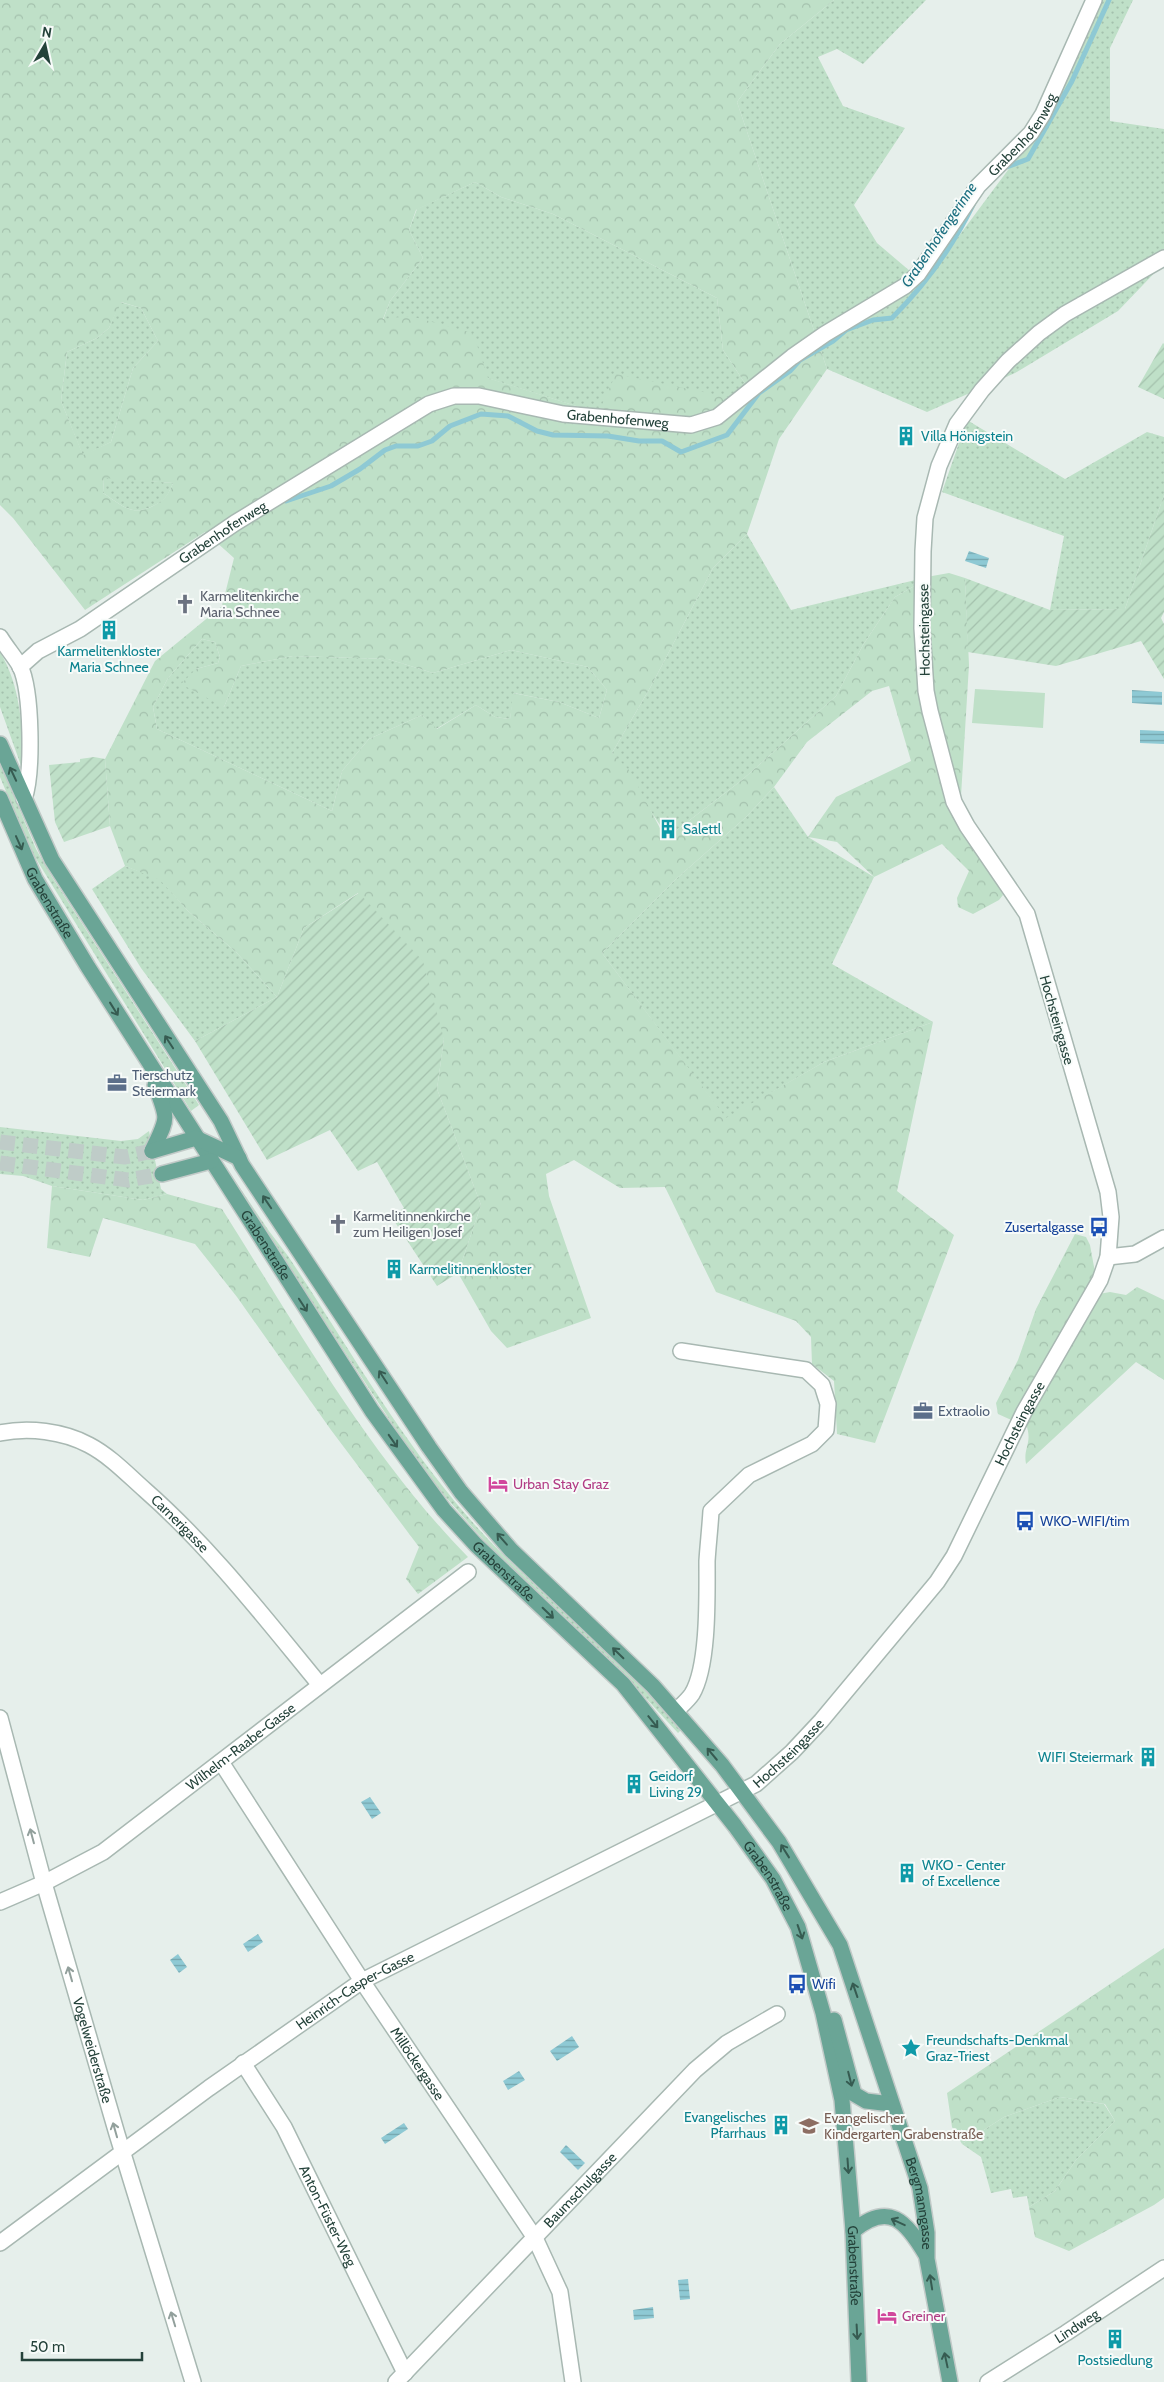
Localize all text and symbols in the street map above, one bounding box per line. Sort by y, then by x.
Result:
north arrow [20,20,70,70]
text: N [41,22,53,42]
street label: Grabenhofenweg [984,89,1061,180]
water label: Grabenhofengerinne [897,179,981,291]
street label: Grabenhofenweg [566,405,670,432]
building icon: Villa Hönigstein [895,425,917,447]
place label: Villa Hönigstein [921,427,1013,445]
street label: Grabenhofenweg [175,496,271,568]
street label: Hochsteingasse [914,584,934,676]
place label: Karmelitenkirche Maria Schnee [200,587,299,621]
church icon: Karmelitenkirche Maria Schnee [174,593,196,615]
building icon: Karmelitenkloster Maria Schnee [98,619,120,641]
place label: Karmelitenkloster Maria Schnee [57,642,161,676]
one-way arrow [7,767,17,782]
building icon: Salettl [657,818,679,840]
place label: Salettl [683,820,722,838]
one-way arrow [15,835,25,850]
street label: Grabenstraße [22,864,78,942]
street label: Hochsteingasse [1036,973,1078,1067]
one-way arrow [109,1001,119,1015]
one-way arrow [163,1035,173,1049]
place label: Tierschutz Steiermark [132,1066,197,1100]
office icon: Tierschutz Steiermark [106,1072,128,1094]
one-way arrow [262,1196,272,1210]
street label: Grabenstraße [237,1207,295,1284]
place label: Karmelitinnenkirche zum Heiligen Josef [353,1207,471,1241]
church icon: Karmelitinnenkirche zum Heiligen Josef [327,1213,349,1235]
bus stop icon: Zusertalgasse [1088,1216,1110,1238]
place label: Zusertalgasse [1005,1218,1084,1236]
building icon: Karmelitinnenkloster [383,1258,405,1280]
place label: Karmelitinnenkloster [409,1260,532,1278]
one-way arrow [299,1298,309,1312]
one-way arrow [378,1370,388,1384]
street label: Hochsteingasse [990,1378,1049,1468]
office icon: Extraolio [912,1400,934,1422]
place label: Extraolio [938,1402,990,1420]
one-way arrow [388,1434,398,1448]
hotel icon: Urban Stay Graz [487,1473,509,1495]
place label: Urban Stay Graz [513,1475,610,1493]
street label: Carnerigasse [147,1491,213,1556]
bus stop icon: WKO-WIFI/tim [1014,1510,1036,1532]
place label: WKO-WIFI/tim [1040,1512,1130,1530]
one-way arrow [496,1533,507,1546]
street label: Grabenstraße [468,1537,539,1605]
one-way arrow [542,1607,554,1620]
one-way arrow [612,1647,624,1659]
street label: Wilhelm-Raabe-Gasse [182,1699,299,1794]
one-way arrow [648,1715,659,1728]
street label: Hochsteingasse [749,1715,828,1792]
building icon: WIFI Steiermark [1137,1746,1159,1768]
one-way arrow [707,1748,718,1761]
place label: WIFI Steiermark [1038,1748,1134,1766]
place label: Geidorf Living 29 [649,1767,702,1801]
building icon: Geidorf Living 29 [623,1773,645,1795]
one-way arrow [26,1829,36,1845]
street label: Grabenstraße [739,1837,797,1914]
one-way arrow [780,1845,790,1859]
place label: WKO - Center of Excellence [922,1856,1006,1890]
building icon: WKO - Center of Excellence [896,1862,918,1884]
one-way arrow [796,1924,805,1940]
street label: Heinrich-Casper-Gasse [292,1947,417,2034]
one-way arrow [65,1966,75,1982]
bus stop icon: Wifi [786,1973,808,1995]
place label: Wifi [812,1975,836,1993]
one-way arrow [850,1983,859,1999]
street label: Vogelweiderstraße [69,1995,117,2105]
street label: Millöckergasse [386,2023,449,2104]
place label: Freundschafts-Denkmal Graz-Triest [926,2031,1069,2065]
place icon: Freundschafts-Denkmal Graz-Triest [900,2037,922,2059]
one-way arrow [846,2070,855,2086]
place label: Evangelisches Pfarrhaus [684,2108,766,2142]
place label: Evangelischer Kindergarten Grabenstraße [824,2109,983,2143]
building icon: Evangelisches Pfarrhaus [770,2114,792,2136]
school or university icon: Evangelischer Kindergarten Grabenstraße [798,2115,820,2137]
one-way arrow [110,2122,120,2138]
street label: Baumschulgasse [540,2148,620,2231]
street label: Bergmanngasse [901,2155,936,2250]
one-way arrow [843,2158,852,2174]
street label: Anton-Füster-Weg [295,2162,361,2271]
one-way arrow [891,2216,906,2226]
street label: Grabenstraße [844,2225,865,2306]
one-way arrow [926,2274,936,2290]
street label: Lindweg [1051,2304,1103,2347]
hotel icon: Greiner [876,2305,898,2327]
place label: Greiner [902,2307,946,2325]
one-way arrow [168,2311,178,2327]
one-way arrow [852,2324,862,2340]
building icon: Postsiedlung [1104,2328,1126,2350]
scale bar [22,2330,142,2362]
text: 50 m [30,2338,65,2356]
place label: Postsiedlung [1077,2351,1154,2369]
one-way arrow [941,2353,950,2369]

